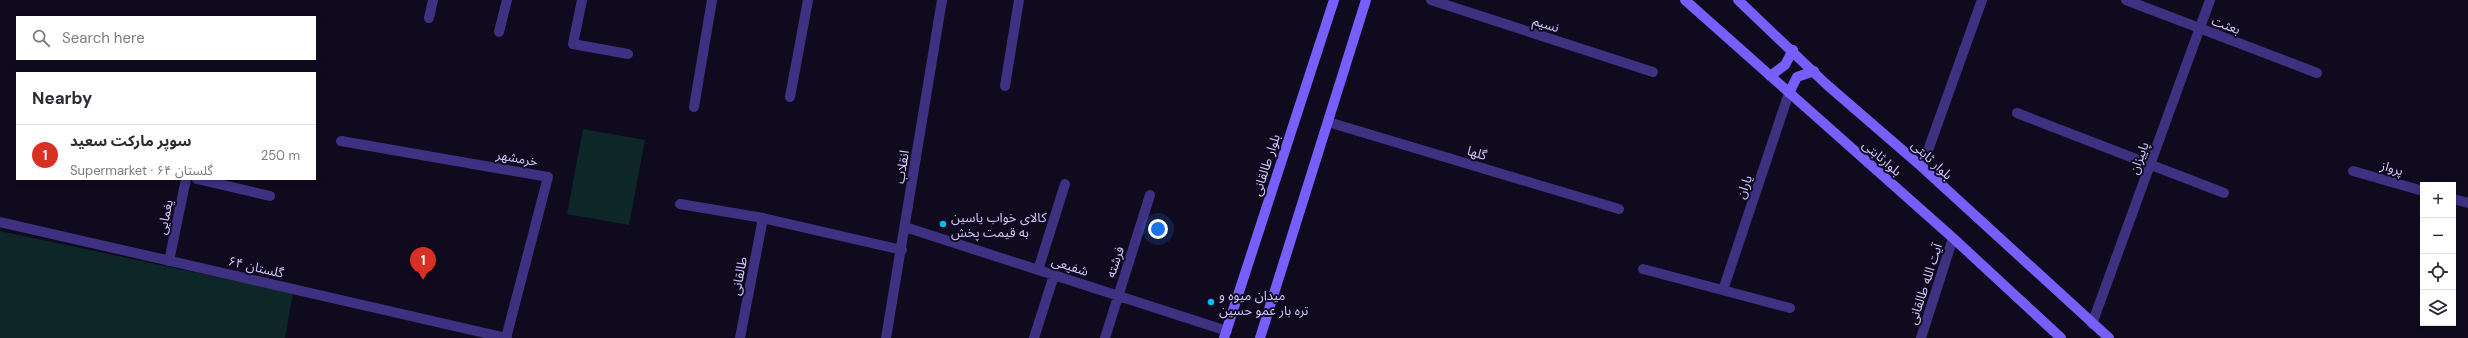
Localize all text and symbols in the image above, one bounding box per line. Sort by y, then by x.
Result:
street label: نسیم [1530,12,1561,38]
street label: بعثت [2209,12,2243,38]
search box [16,16,316,60]
icon: search [30,27,52,49]
text: Search here [62,28,145,48]
text: Nearby [32,87,92,109]
text: سوپر مارکت سعید [70,131,192,151]
street label: بلوار طالقانی [1248,132,1284,198]
street label: بلوارثابتی [1859,136,1905,180]
street label: بلوار ثابتی [1908,137,1956,183]
street label: پاییزان [2125,139,2154,177]
street label: گلها [1465,142,1489,164]
street label: خرمشهر [494,146,539,170]
text: 1 [43,147,47,164]
text: 250 m [261,147,300,164]
street label: انقلاب [891,149,913,185]
street label: پرواز [2377,156,2405,180]
text: Supermarket · گلستان ۶۴ [70,162,213,179]
street label: یاران [1732,173,1756,201]
map controls [2420,182,2456,326]
button: + [2420,182,2456,218]
street label: یغمایی [153,198,177,236]
place label: کالای خواب یاسین به قیمت پخش [951,209,1047,242]
button: − [2420,218,2456,254]
marker: کالای خواب یاسین به قیمت پخش [938,219,948,229]
your location [1148,219,1168,239]
street label: آیت الله طالقانی [1904,240,1946,327]
street label: فرشته [1102,244,1128,280]
pin: 1 [410,247,436,280]
street label: گلستان ۶۴ [227,252,286,282]
street label: شفیعی [1049,252,1091,280]
button: locate [2420,254,2456,290]
street label: طالقانی [727,255,751,297]
place label: میدان میوه و تره بار عمو حسین [1219,287,1309,319]
button: layers [2420,290,2456,326]
marker: میدان میوه و تره بار عمو حسین [1206,297,1216,307]

